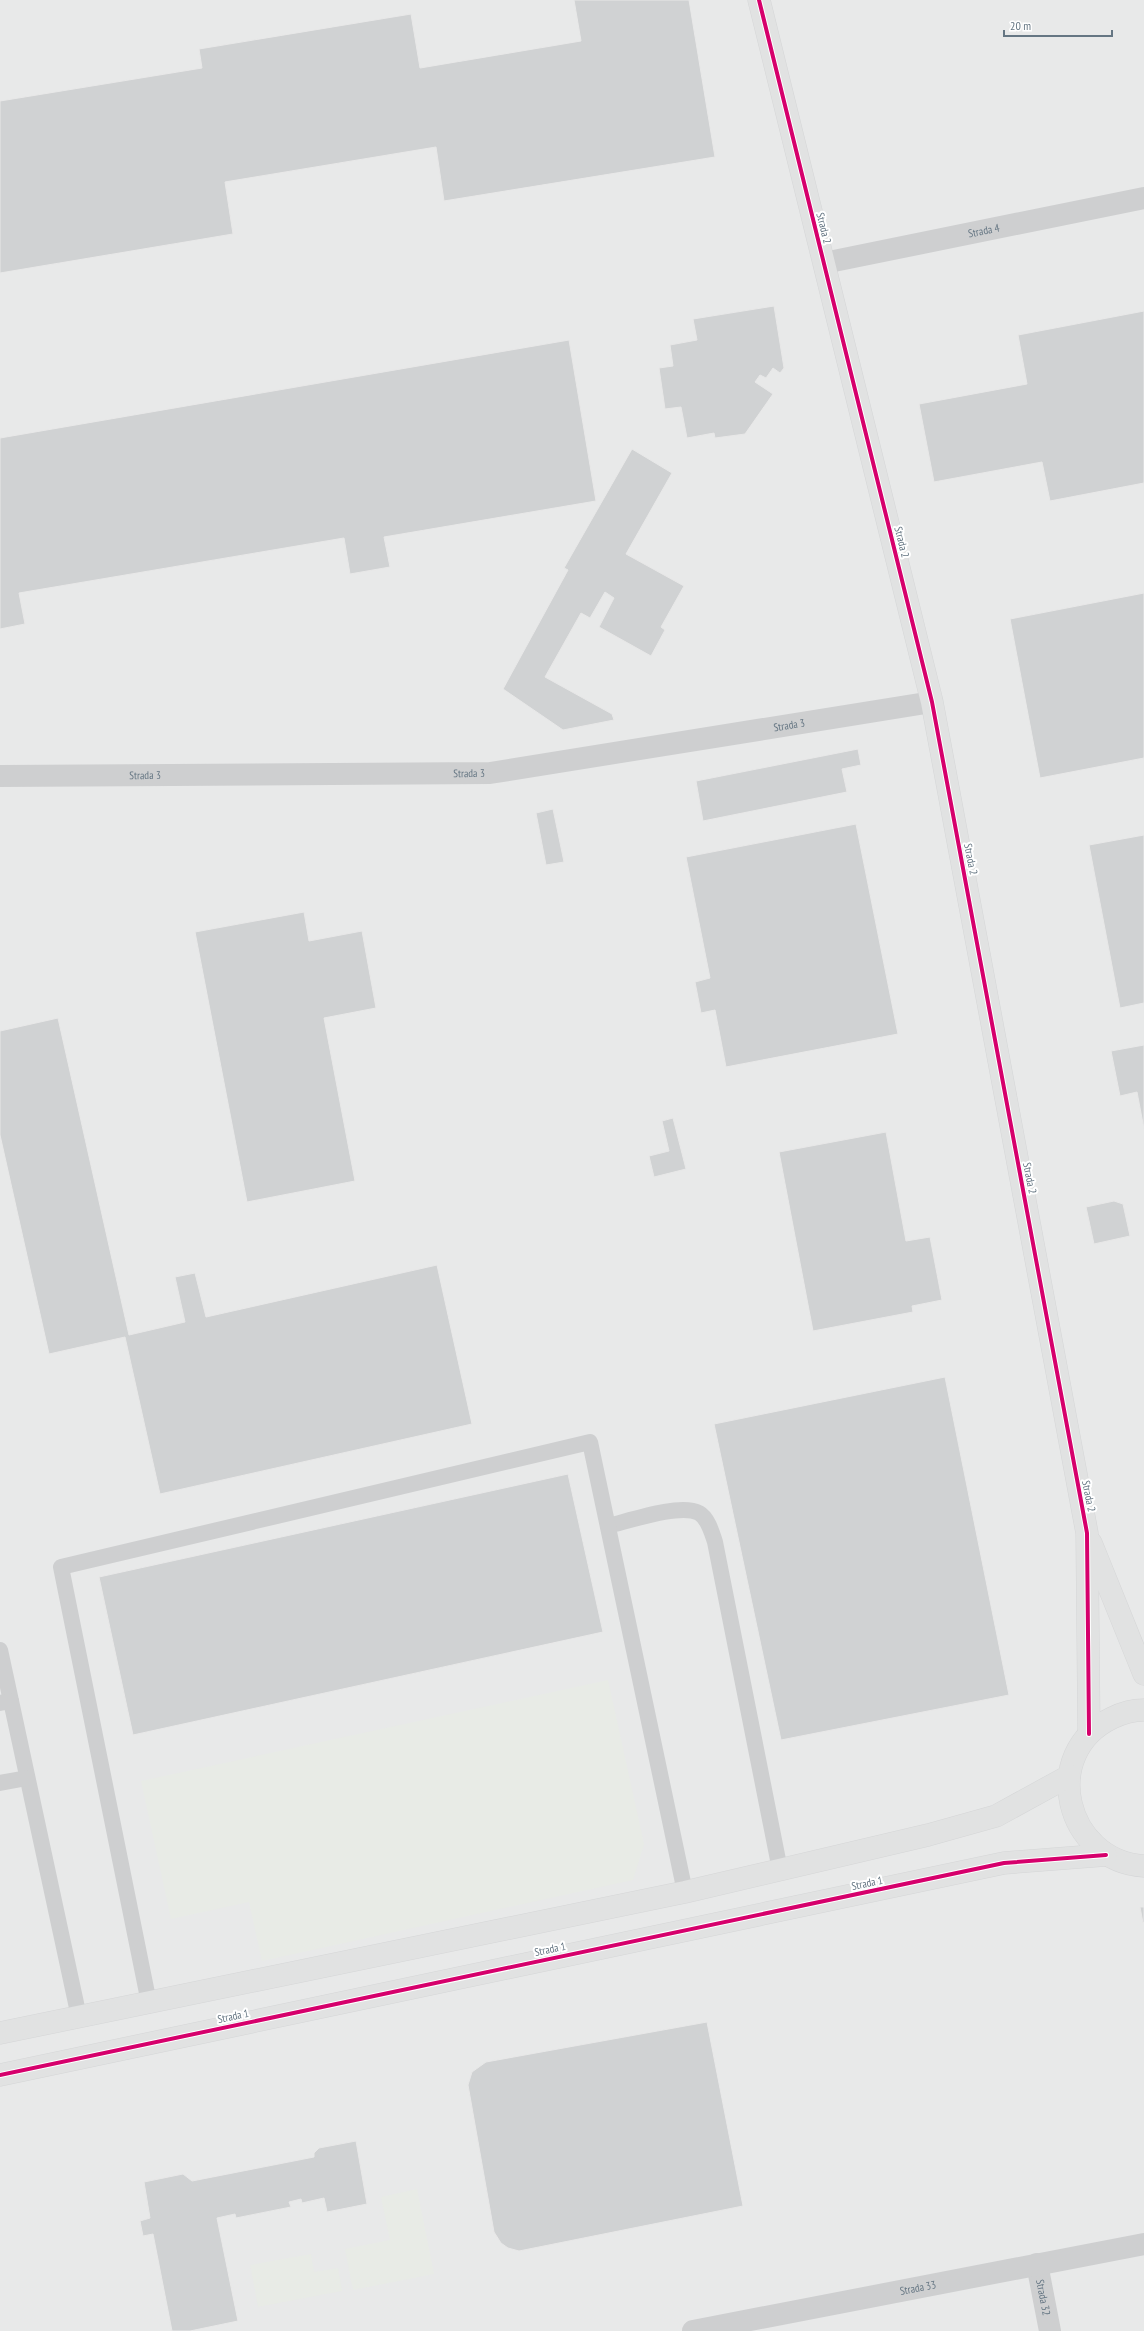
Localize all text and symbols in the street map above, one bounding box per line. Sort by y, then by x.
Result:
scale bar [1004,12,1112,38]
text: 20 m [1010,18,1031,33]
street label: Strada 2 [813,211,835,245]
street label: Strada 4 [967,221,1001,241]
street label: Strada 2 [891,525,913,559]
street label: Strada 3 [772,716,806,734]
street label: Strada 3 [453,766,485,780]
street label: Strada 3 [129,768,161,782]
street label: Strada 2 [961,842,981,876]
street label: Strada 2 [1020,1161,1040,1195]
street label: Strada 2 [1079,1479,1099,1513]
street label: Strada 1 [850,1873,884,1893]
street label: Strada 1 [533,1939,567,1959]
street label: Strada 1 [216,2006,250,2026]
street label: Strada 33 [899,2277,937,2298]
street label: Strada 32 [1033,2278,1054,2317]

